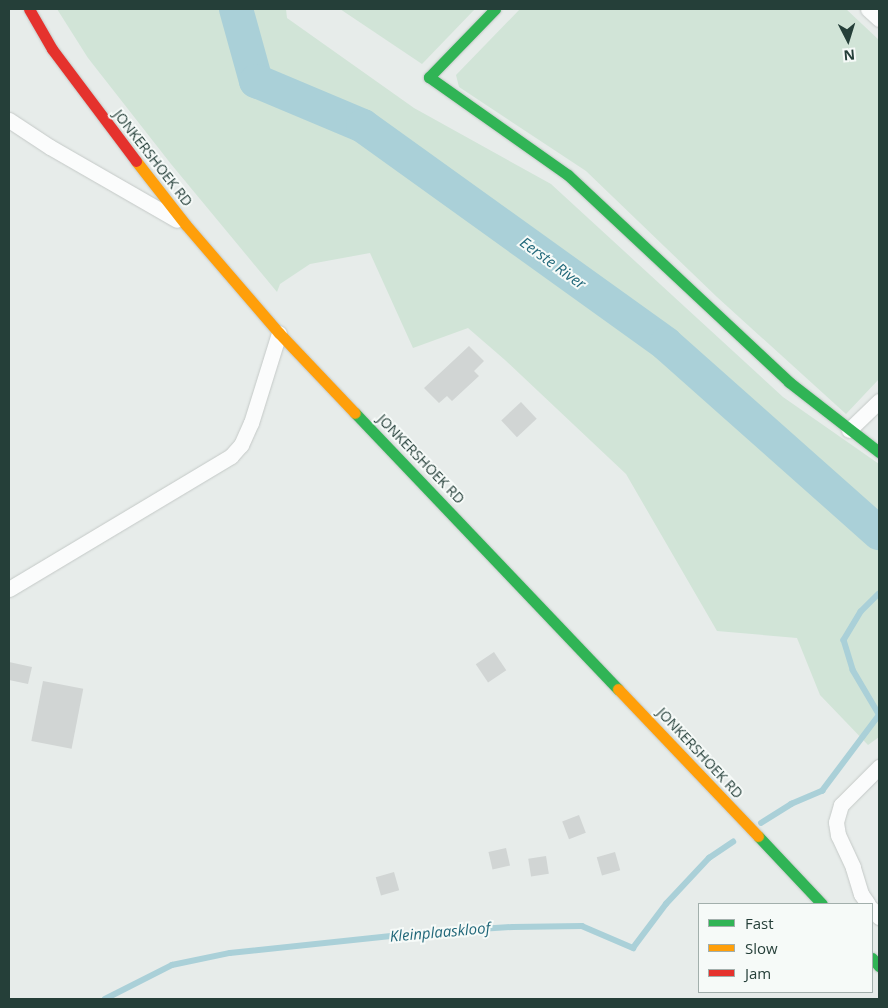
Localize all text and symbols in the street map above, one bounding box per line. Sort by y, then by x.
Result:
north arrow [823,15,873,65]
text: N [843,45,856,65]
street label: JONKERSHOEK RD [110,106,196,210]
water label: Eerste River [517,233,589,293]
street label: JONKERSHOEK RD [374,411,468,507]
street label: JONKERSHOEK RD [654,704,746,802]
legend [698,903,873,993]
text: Fast [745,913,774,933]
water label: Kleinplaaskloof [389,919,491,945]
text: Slow [745,938,778,958]
text: Jam [745,963,771,983]

